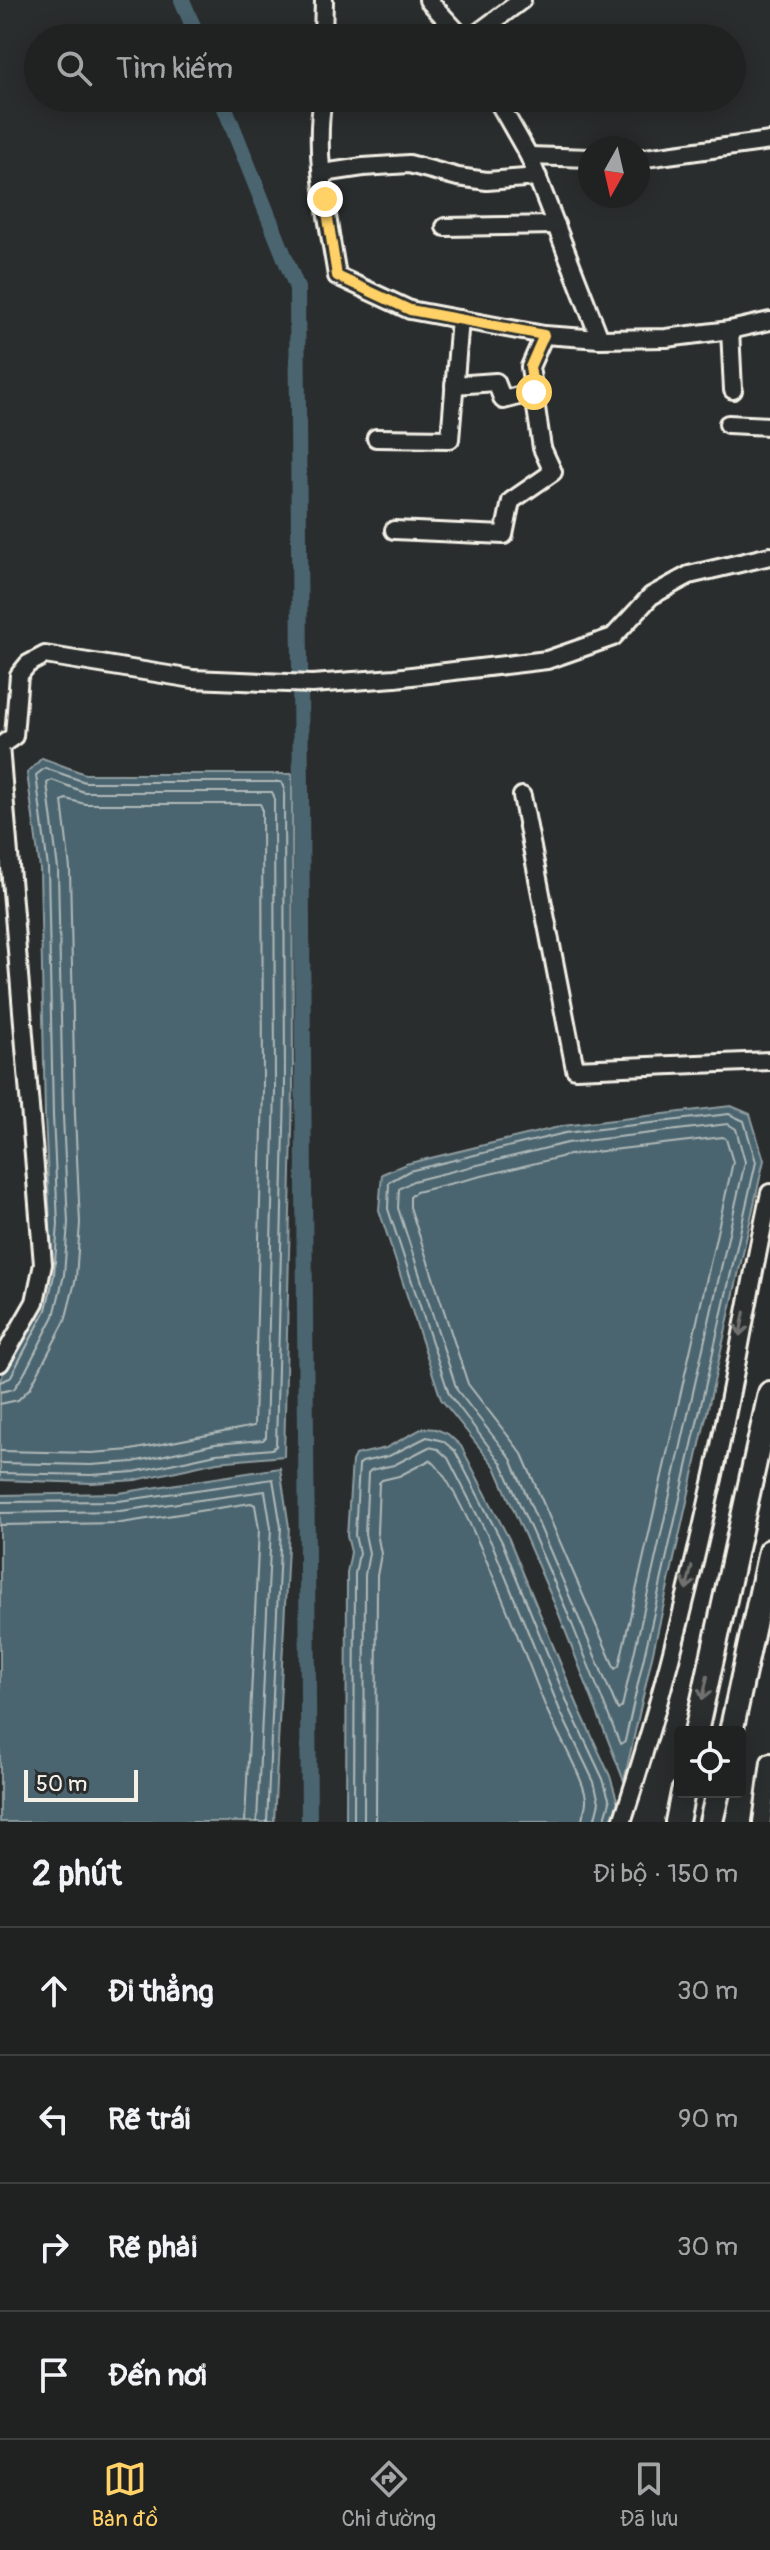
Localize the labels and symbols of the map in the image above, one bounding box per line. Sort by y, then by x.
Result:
north arrow [578,136,650,208]
route end [307,181,343,217]
route start [516,374,552,410]
one-way arrow [734,1311,749,1336]
one-way arrow [680,1565,695,1591]
one-way arrow [697,1674,712,1700]
scale bar [24,1766,138,1802]

